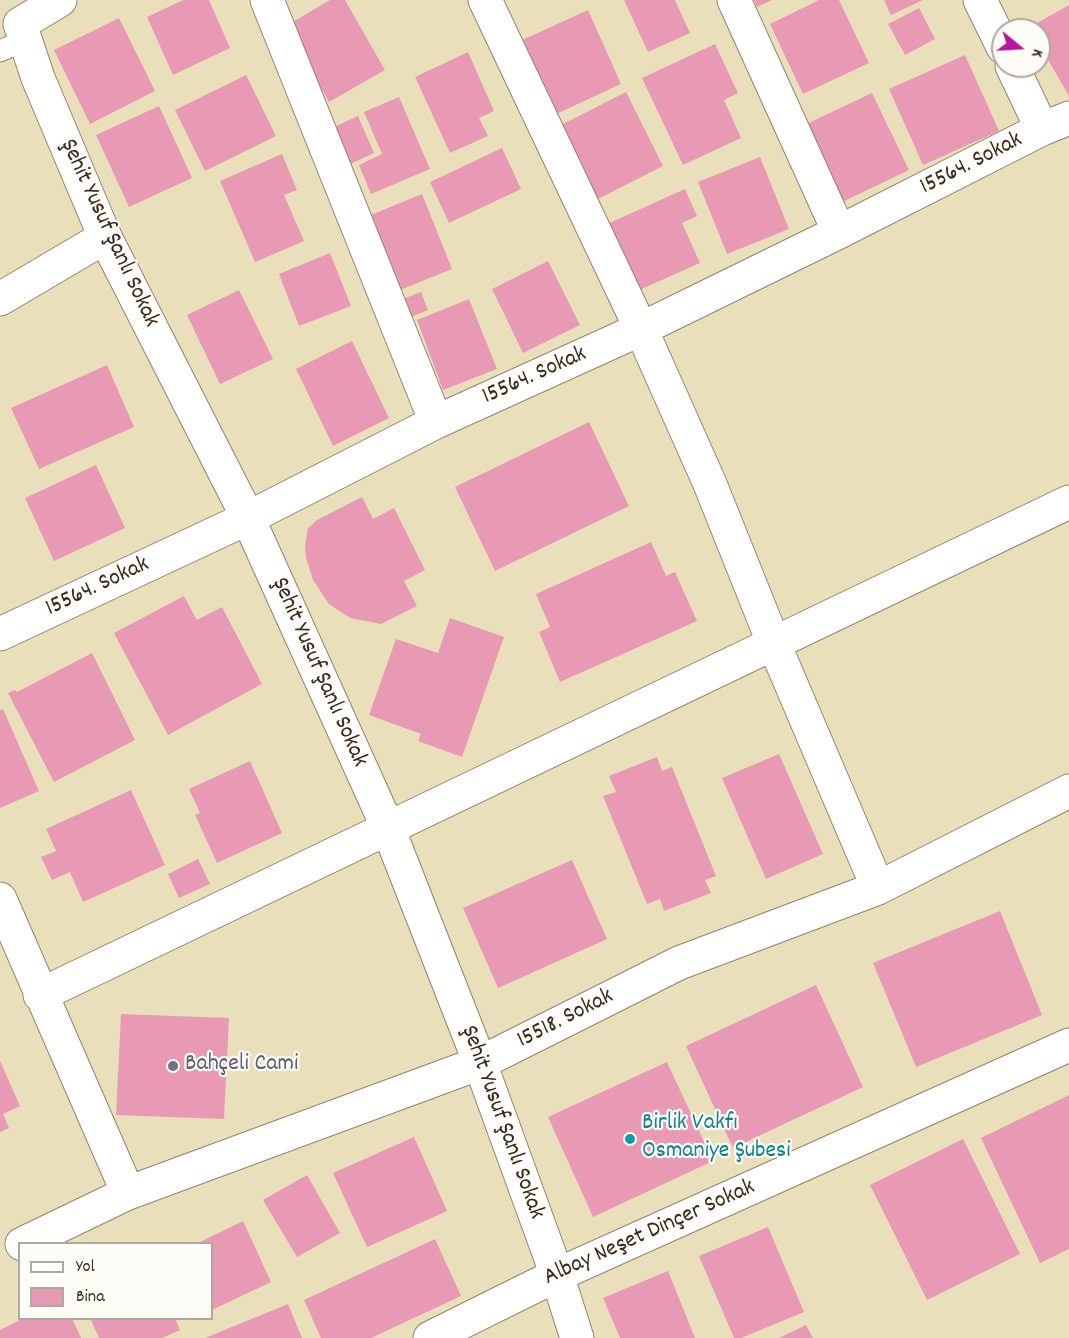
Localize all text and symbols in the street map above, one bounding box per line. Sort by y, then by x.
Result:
north arrow [991,18,1051,78]
text: K [1025,46,1049,60]
street label: 15564. Sokak [916,127,1028,203]
street label: Şehit Yusuf Şanlı Sokak [52,136,164,332]
street label: 15564. Sokak [478,341,592,413]
street label: 15564. Sokak [42,552,154,624]
street label: Şehit Yusuf Şanlı Sokak [263,574,373,772]
street label: 15518. Sokak [513,984,619,1056]
street label: Şehit Yusuf Şanlı Sokak [453,1022,549,1224]
place label: Bahçeli Cami [185,1052,298,1080]
marker: Bahçeli Cami [166,1059,180,1073]
place label: Birlik Vakfı Osmaniye Şubesi [642,1111,791,1167]
marker: Birlik Vakfı Osmaniye Şubesi [623,1132,637,1146]
street label: Albay Neşet Dinçer Sokak [540,1174,760,1294]
legend [18,1242,213,1320]
text: Yol [76,1255,95,1280]
text: Bina [76,1285,105,1310]

